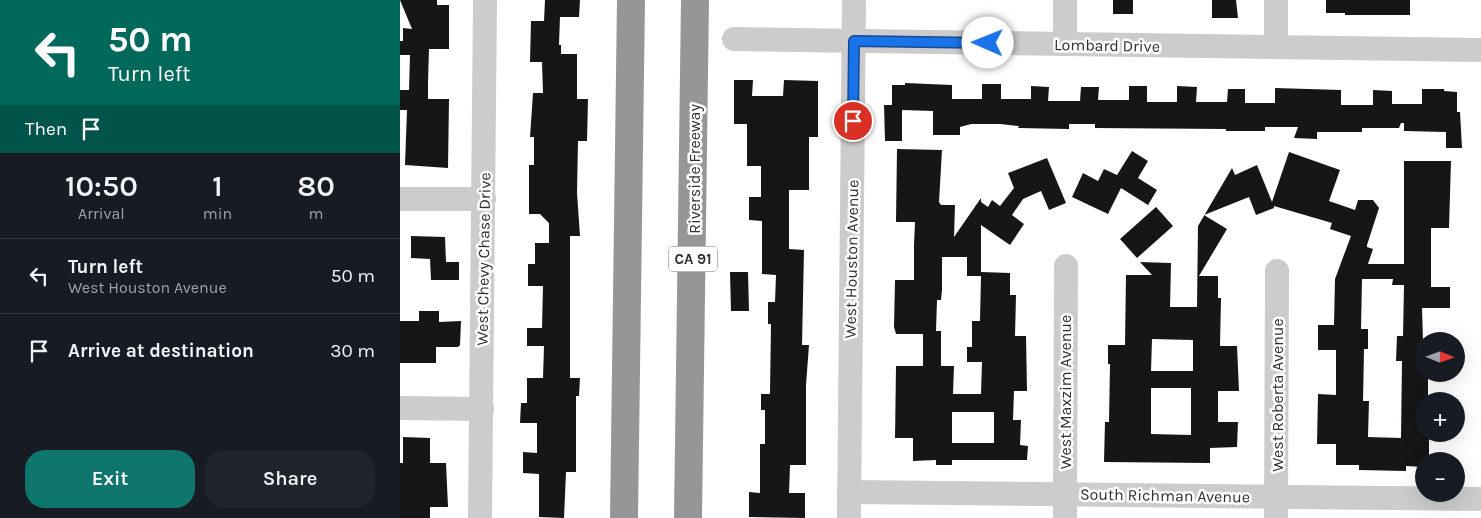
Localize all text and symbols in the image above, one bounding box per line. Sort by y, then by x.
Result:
position arrow [961,16,1013,68]
text: 50 m [108,19,193,60]
icon: left [25,20,90,85]
street label: Lombard Drive [1054,35,1160,56]
text: Turn left [108,61,191,87]
pin [832,100,874,142]
street label: Riverside Freeway [685,104,704,234]
icon: arrive [839,107,867,135]
icon: arrive [77,115,105,143]
text: Then [25,118,67,140]
text: 10:50 [65,168,138,204]
text: 1 [212,168,223,204]
text: 80 [297,168,335,204]
street label: West Chevy Chase Drive [472,172,495,346]
street label: West Houston Avenue [841,180,862,338]
text: Arrival [78,204,125,223]
text: min [203,204,232,223]
text: m [309,204,324,223]
road number: CA 91 [669,246,717,272]
text: Turn left [68,256,143,278]
icon: left [25,262,53,290]
text: 50 m [331,265,375,287]
text: West Houston Avenue [68,278,227,297]
street label: West Maxzim Avenue [1056,315,1075,469]
street label: West Roberta Avenue [1268,318,1287,472]
north arrow [1415,332,1465,382]
map controls [1415,332,1465,502]
icon: arrive [25,337,53,365]
text: Arrive at destination [68,340,254,362]
text: 30 m [330,340,375,362]
button: + [1415,392,1465,442]
button: Exit [25,450,195,508]
button: Share [205,450,375,508]
button: − [1415,452,1465,502]
street label: South Richman Avenue [1080,485,1250,506]

